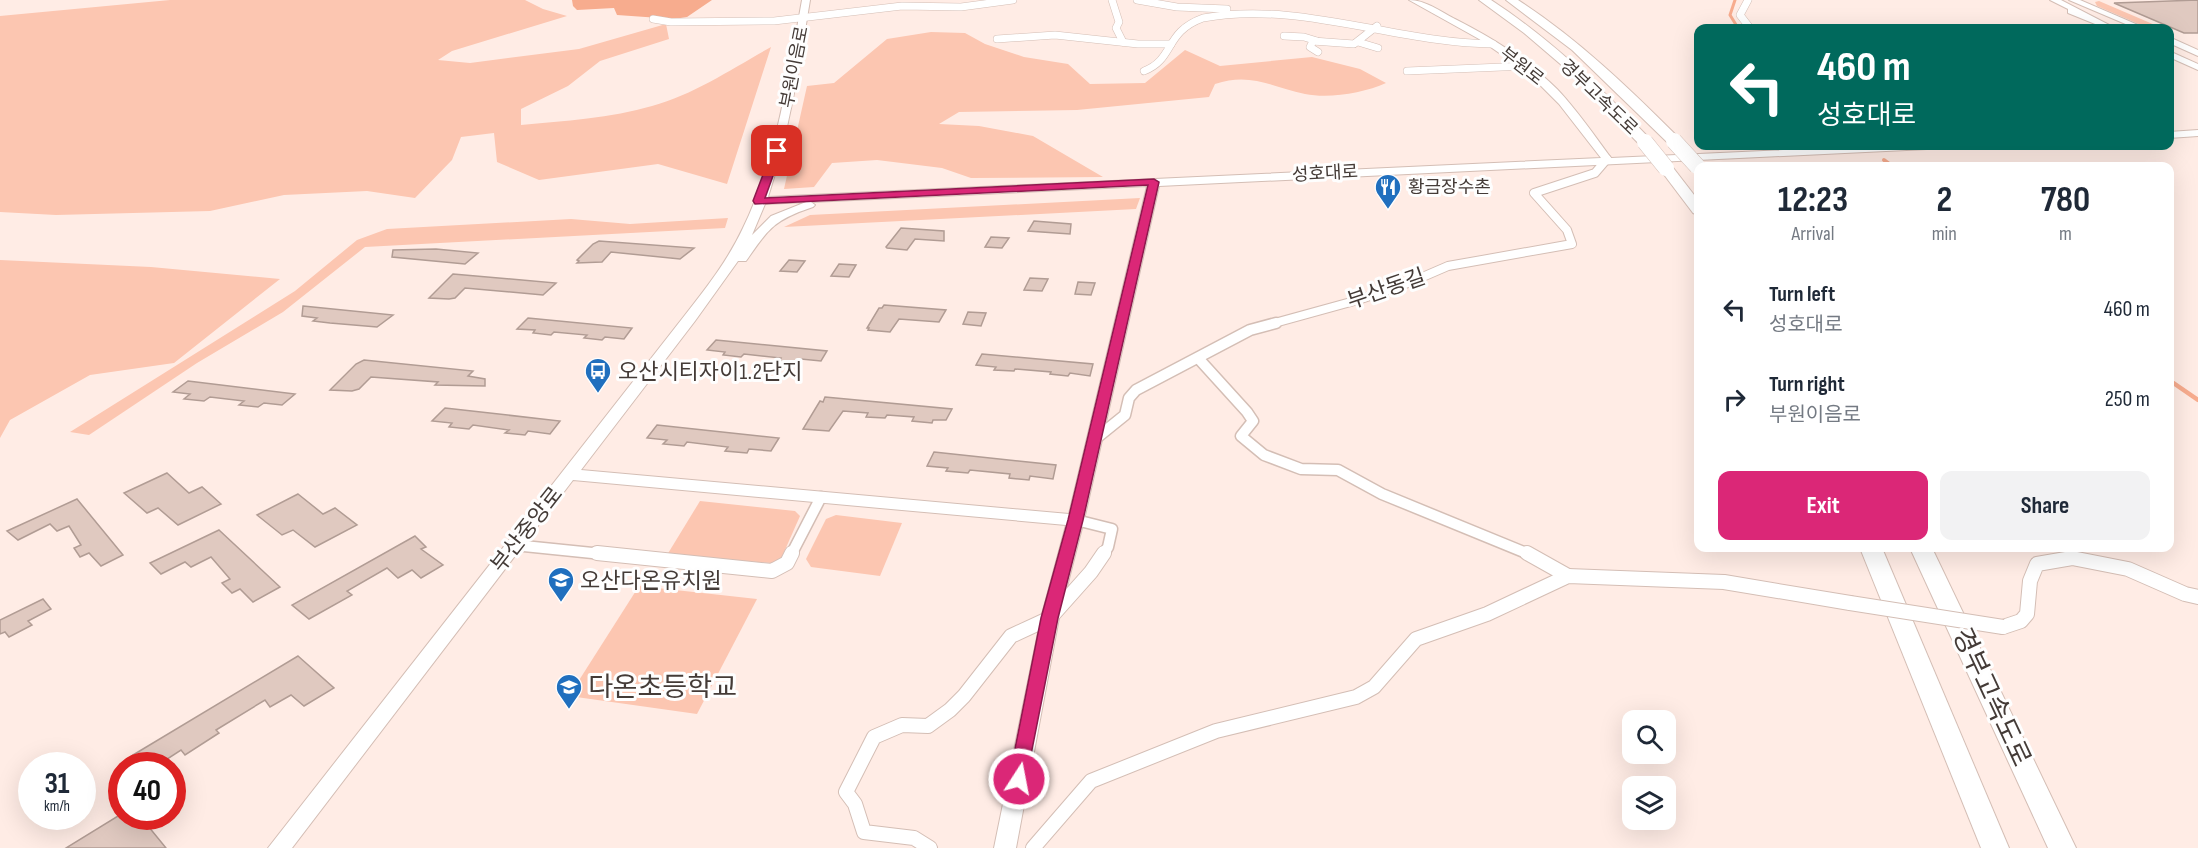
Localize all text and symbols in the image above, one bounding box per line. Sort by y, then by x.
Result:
street label: 부원이음로 [776,24,813,110]
text: 460 m [1817,42,1911,93]
street label: 부원로 [1496,43,1548,90]
icon: left [1718,48,1796,126]
street label: 경부고속도로 [1556,55,1642,139]
text: 성호대로 [1817,100,1916,132]
pin [751,125,802,176]
icon: arrive [760,134,793,167]
street label: 성호대로 [1291,161,1359,186]
restaurant icon: 황금장수촌 [1373,172,1403,210]
place label: 황금장수촌 [1408,177,1491,198]
text: 12:23 [1778,179,1848,222]
text: 2 [1936,179,1952,222]
text: 780 [2041,179,2090,222]
text: Arrival [1791,222,1834,246]
text: min [1932,222,1957,246]
text: m [2059,222,2072,246]
street label: 부산동길 [1344,263,1429,315]
text: Turn left [1769,281,1835,308]
icon: left [1718,293,1751,326]
text: 460 m [2104,296,2150,323]
text: 성호대로 [1769,313,1843,337]
bus stop icon: 오산시티자이1.2단지 [583,356,613,394]
place label: 오산시티자이1.2단지 [618,359,802,386]
text: Turn right [1769,371,1845,398]
icon: right [1718,383,1751,416]
text: 250 m [2105,386,2150,413]
text: 부원이음로 [1769,403,1861,427]
button: Exit [1718,471,1928,540]
button: Share [1940,471,2150,540]
street label: 부산중앙로 [485,482,569,578]
school or university icon: 오산다온유치원 [546,565,576,603]
place label: 오산다온유치원 [580,568,722,595]
street label: 경부고속도로 [1945,623,2037,772]
school or university icon: 다온초등학교 [554,672,584,710]
place label: 다온초등학교 [588,672,737,704]
map controls [1622,710,1676,830]
button: search [1622,710,1676,764]
position arrow [987,747,1051,811]
speed limit sign: 40 [108,752,186,830]
text: 31 [44,766,70,802]
button: layers [1622,776,1676,830]
text: km/h [44,797,70,816]

